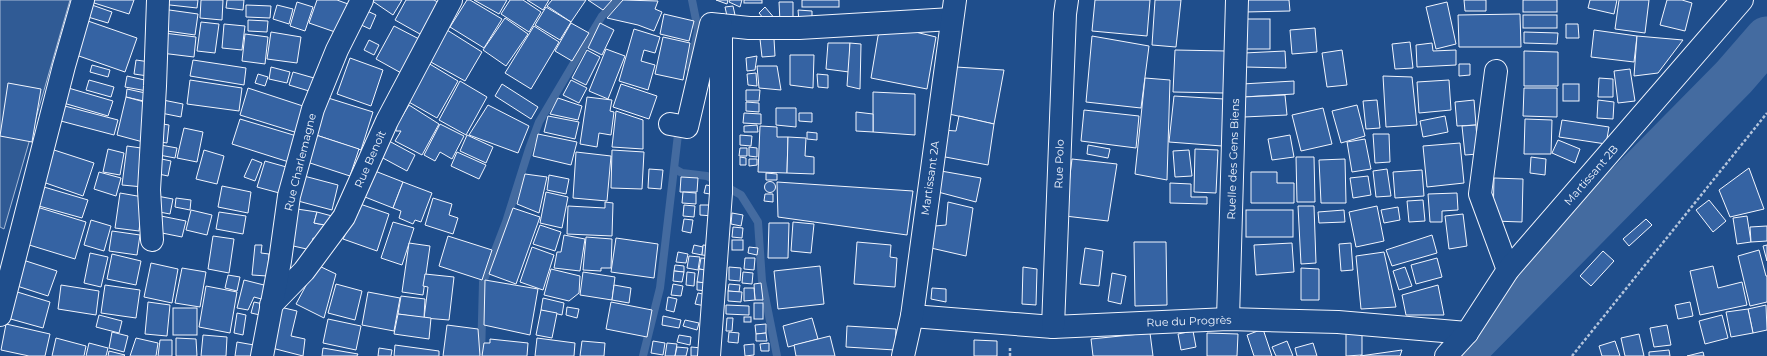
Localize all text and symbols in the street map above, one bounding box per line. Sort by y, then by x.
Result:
street label: Ruelle des Gens Biens [1224,98,1242,220]
street label: Rue Charlemagne [281,111,319,212]
street label: Rue Benoît [351,128,389,190]
street label: Rue Polo [1051,139,1067,189]
street label: Martissant 2A [918,140,942,216]
street label: Martissant 2B [1561,142,1621,208]
street label: Rue du Progrès [1146,312,1232,329]

